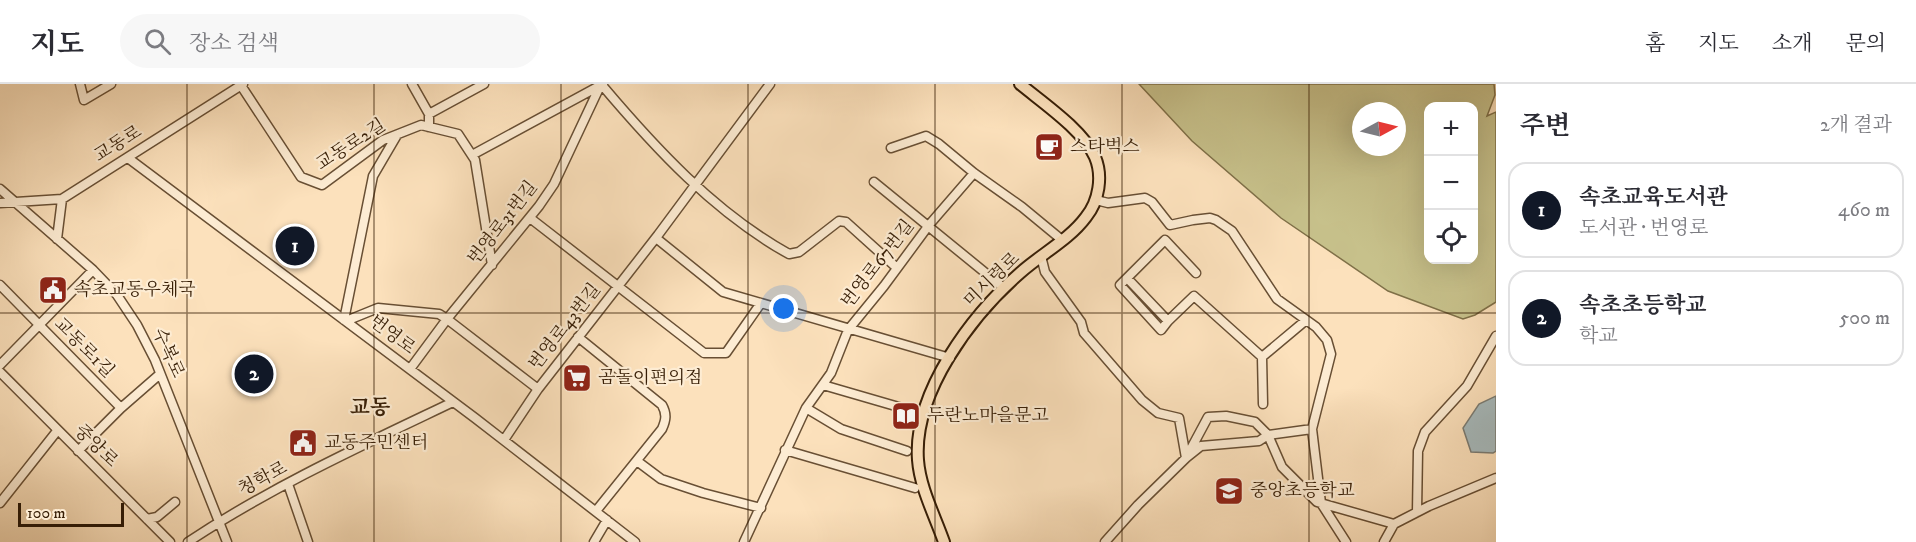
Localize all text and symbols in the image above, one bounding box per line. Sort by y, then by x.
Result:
search box [120,14,540,68]
icon: search [141,25,174,58]
text: 지도 [30,27,84,62]
text: 장소 검색 [189,30,279,57]
text: 홈 [1645,31,1665,57]
text: 지도 [1698,31,1739,57]
text: 소개 [1772,31,1812,57]
text: 문의 [1845,31,1886,57]
north arrow [1352,102,1406,156]
map controls [1424,102,1478,264]
button: + [1424,102,1478,156]
text: 주변 [1520,110,1570,143]
text: 2개 결과 [1820,113,1892,138]
street label: 교동로2길 [312,114,390,176]
street label: 교동로 [90,121,146,167]
cafe icon: 스타벅스 [1033,131,1065,163]
place label: 스타벅스 [1070,136,1140,158]
button: − [1424,156,1478,210]
street label: 번영로31번길 [463,177,543,269]
text: 속초교육도서관 [1579,184,1728,211]
text: 1 [1538,198,1545,223]
text: 460 m [1838,198,1890,223]
button: locate [1424,210,1478,264]
street label: 번영로67번길 [837,216,919,312]
text: 도서관 · 번영로 [1579,216,1708,241]
pin: 1 [276,224,314,268]
street label: 미시령로 [959,248,1025,312]
public building icon: 속초교동우체국 [37,274,69,306]
place label: 속초교동우체국 [74,279,196,301]
street label: 번영로43번길 [524,279,606,375]
text: 속초초등학교 [1579,292,1707,319]
your location [769,294,798,323]
text: 2 [1537,306,1546,331]
text: 500 m [1839,306,1890,331]
street label: 번영로 [365,311,419,359]
street label: 교동로1길 [49,313,119,383]
text: 학교 [1579,324,1618,349]
street label: 수복로 [147,325,189,381]
pin: 2 [234,352,274,396]
supermarket icon: 곰돌이편의점 [561,362,593,394]
place label: 곰돌이편의점 [598,367,702,389]
district label: 교동 [350,395,390,421]
library icon: 두란노마을문고 [890,400,922,432]
place label: 두란노마을문고 [927,405,1049,427]
street label: 중앙로 [70,420,122,472]
public building icon: 교동주민센터 [287,427,319,459]
place label: 교동주민센터 [324,432,428,454]
street label: 청학로 [235,457,291,501]
school or university icon: 중앙초등학교 [1213,475,1245,507]
place label: 중앙초등학교 [1250,480,1355,502]
scale bar [18,500,124,528]
text: 100 m [27,503,66,523]

